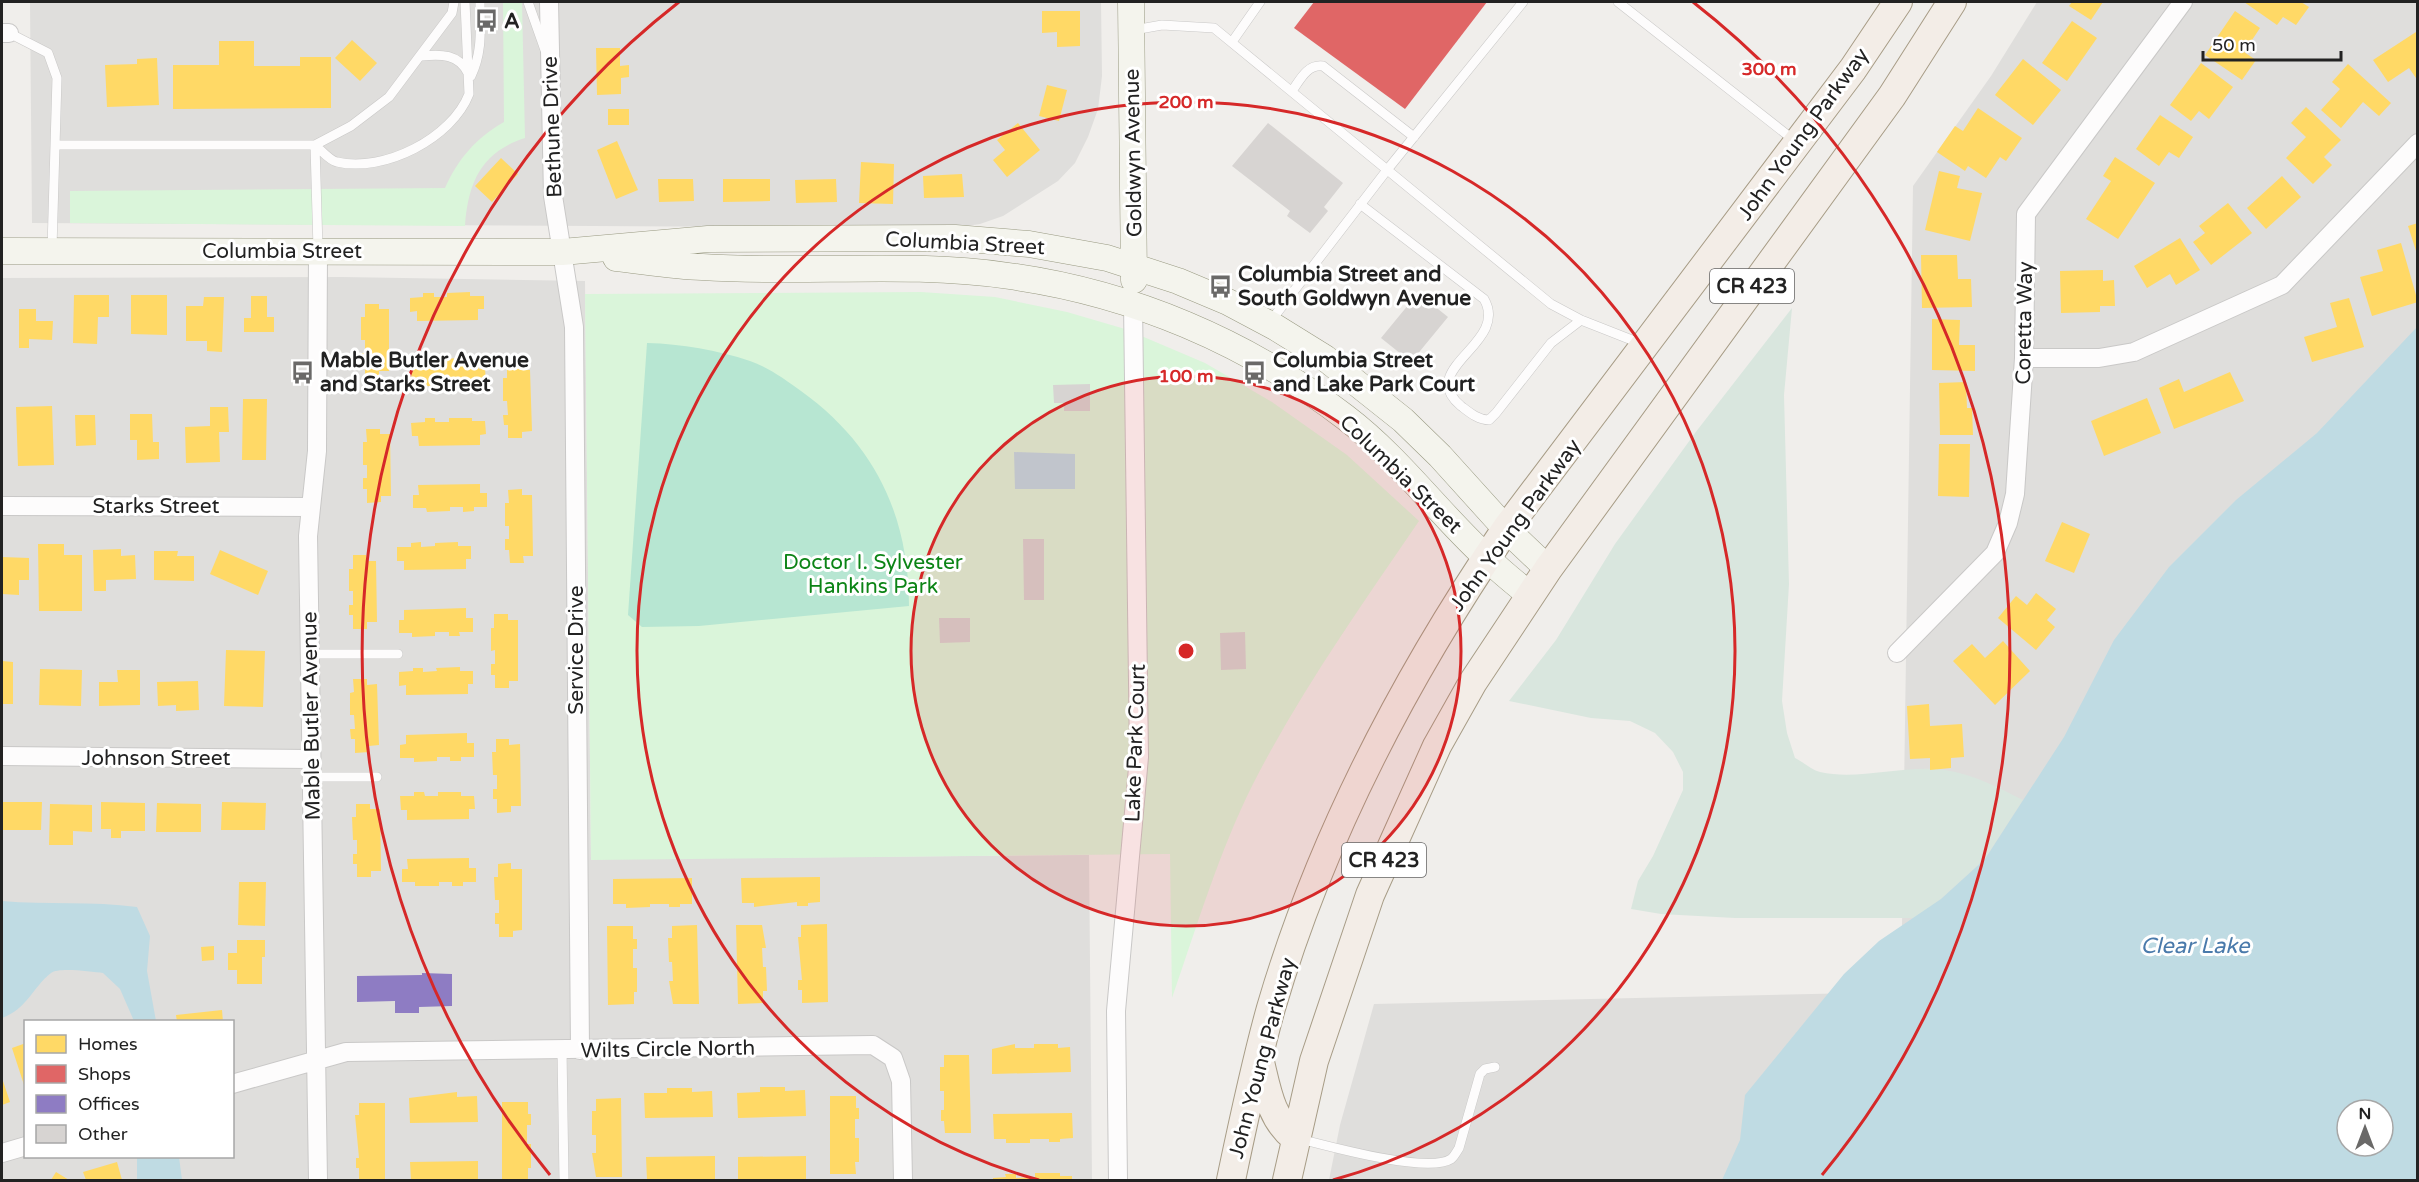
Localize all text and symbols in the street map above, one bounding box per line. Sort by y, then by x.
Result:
bus stop icon: A [473,8,499,34]
place label: A [504,9,520,34]
scale bar [2203,24,2341,62]
text: 50 m [2212,34,2256,56]
street label: John Young Parkway [1733,43,1874,225]
street label: Bethune Drive [538,56,567,198]
text: 300 m [1741,58,1797,80]
street label: Goldwyn Avenue [1120,68,1147,237]
text: 200 m [1158,91,1214,113]
street label: Columbia Street [884,227,1046,260]
street label: Columbia Street [202,239,362,264]
street label: Coretta Way [2011,261,2038,385]
place label: Columbia Street and South Goldwyn Avenue [1238,262,1471,311]
road number: CR 423 [1710,269,1794,303]
bus stop icon: Columbia Street and South Goldwyn Avenue [1207,273,1233,299]
place label: Mable Butler Avenue and Starks Street [320,348,529,397]
place label: Columbia Street and Lake Park Court [1273,348,1475,397]
bus stop icon: Mable Butler Avenue and Starks Street [289,359,315,385]
bus stop icon: Columbia Street and Lake Park Court [1242,359,1268,385]
text: 100 m [1158,365,1214,387]
street label: Columbia Street [1334,410,1467,539]
street label: John Young Parkway [1445,434,1586,616]
street label: Starks Street [92,494,220,519]
park label: Doctor I. Sylvester Hankins Park [783,550,963,599]
street label: Service Drive [564,585,589,715]
street label: Mable Butler Avenue [297,611,326,821]
centre of rings [1176,641,1196,661]
street label: Lake Park Court [1120,663,1151,823]
street label: Johnson Street [81,746,231,771]
road number: CR 423 [1342,843,1426,877]
water label: Clear Lake [2140,933,2251,959]
street label: John Young Parkway [1224,955,1301,1161]
legend [24,1020,234,1158]
text: Homes [78,1033,138,1055]
street label: Wilts Circle North [581,1035,755,1064]
text: Shops [78,1063,131,1085]
text: Offices [78,1093,140,1115]
north arrow [2335,1098,2395,1158]
text: N [2359,1104,2371,1124]
text: Other [78,1123,128,1145]

